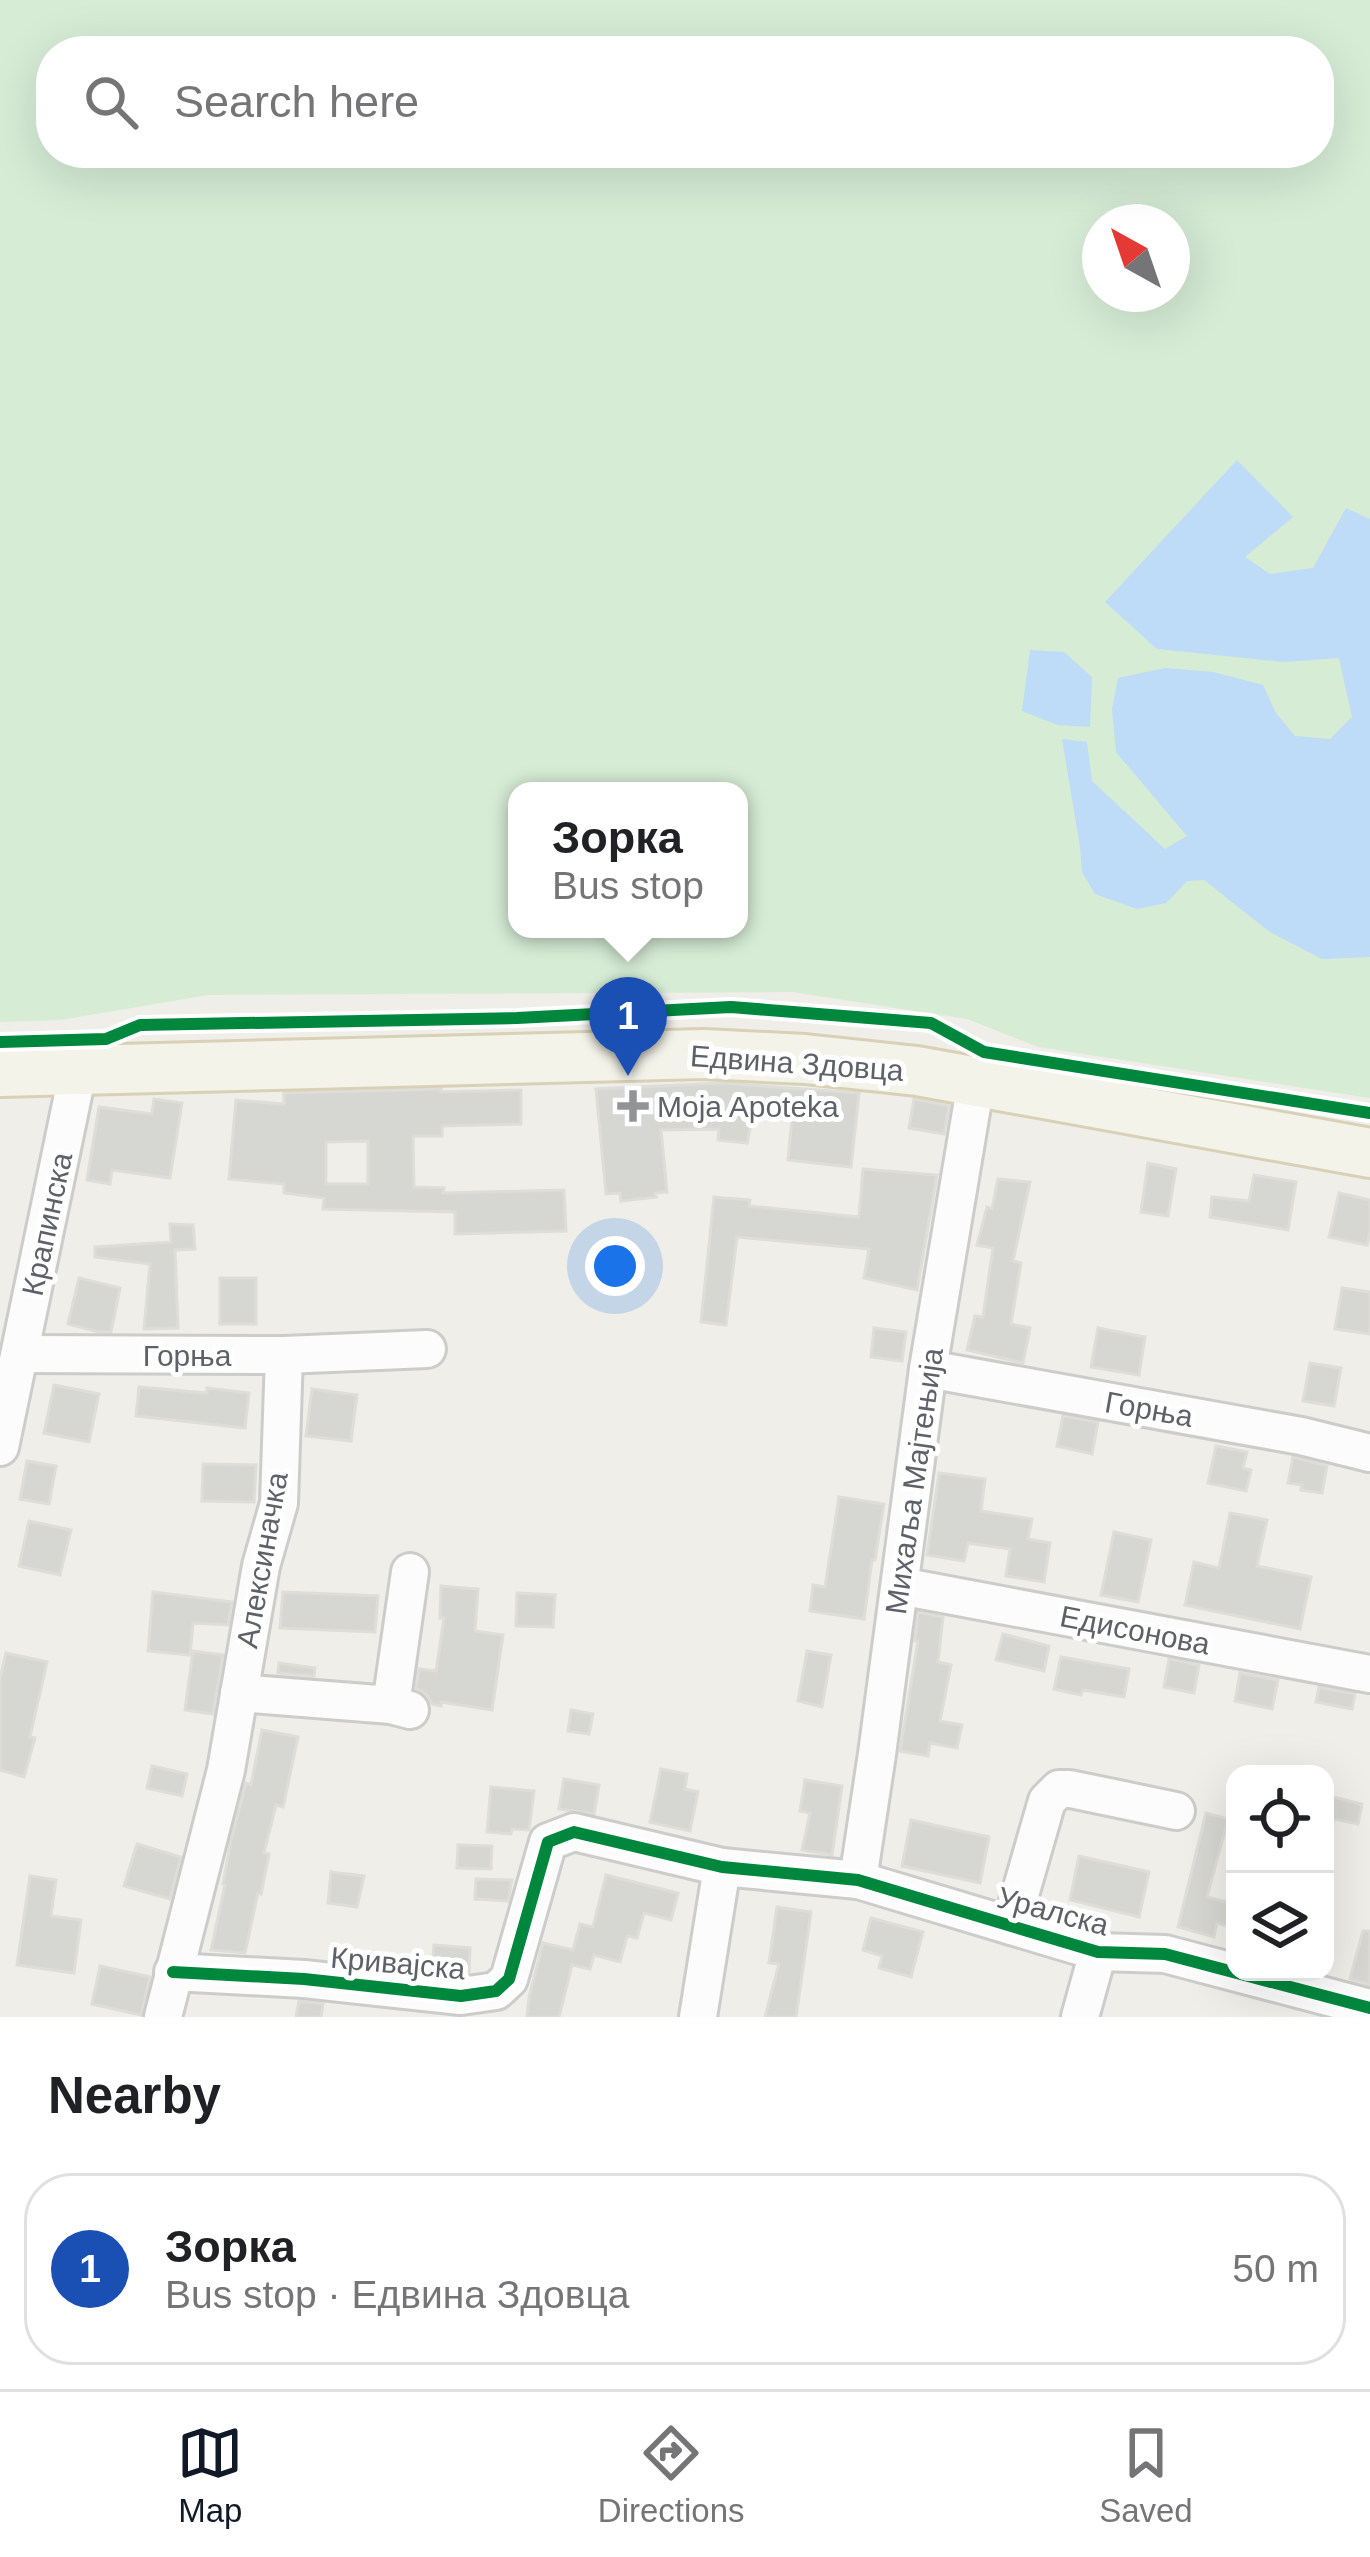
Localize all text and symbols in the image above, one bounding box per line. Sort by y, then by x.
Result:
search box [36,36,1334,168]
icon: search [78,69,144,135]
text: Search here [174,76,419,127]
north arrow [1082,204,1190,312]
popup [508,782,748,938]
text: Зорка [552,812,683,863]
text: Bus stop [552,864,704,907]
pin: 1 [589,977,667,1076]
street label: Едвина Здовца [689,1039,905,1087]
place label: Moja Apoteka [657,1090,839,1123]
marker: Moja Apoteka [620,1093,646,1119]
street label: Крапинска [16,1149,78,1299]
your location [585,1236,645,1296]
street label: Горња [143,1339,232,1372]
street label: Михаља Мајтењија [879,1345,949,1616]
street label: Горња [1102,1385,1196,1433]
street label: Алексиначка [230,1469,294,1651]
street label: Едисонова [1057,1599,1213,1661]
map controls [1226,1765,1334,1981]
button: locate [1226,1765,1334,1873]
button: layers [1226,1873,1334,1981]
street label: Уралска [994,1880,1113,1942]
street label: Кривајска [329,1941,467,1985]
text: Nearby [48,2067,221,2124]
text: Зорка [165,2221,296,2272]
text: 1 [79,2247,101,2290]
text: 50 m [1232,2247,1319,2290]
text: Bus stop · Едвина Здовца [165,2273,630,2316]
tab: Map [177,2420,243,2530]
tab: Directions [598,2420,745,2530]
tab: Saved [1099,2420,1193,2530]

